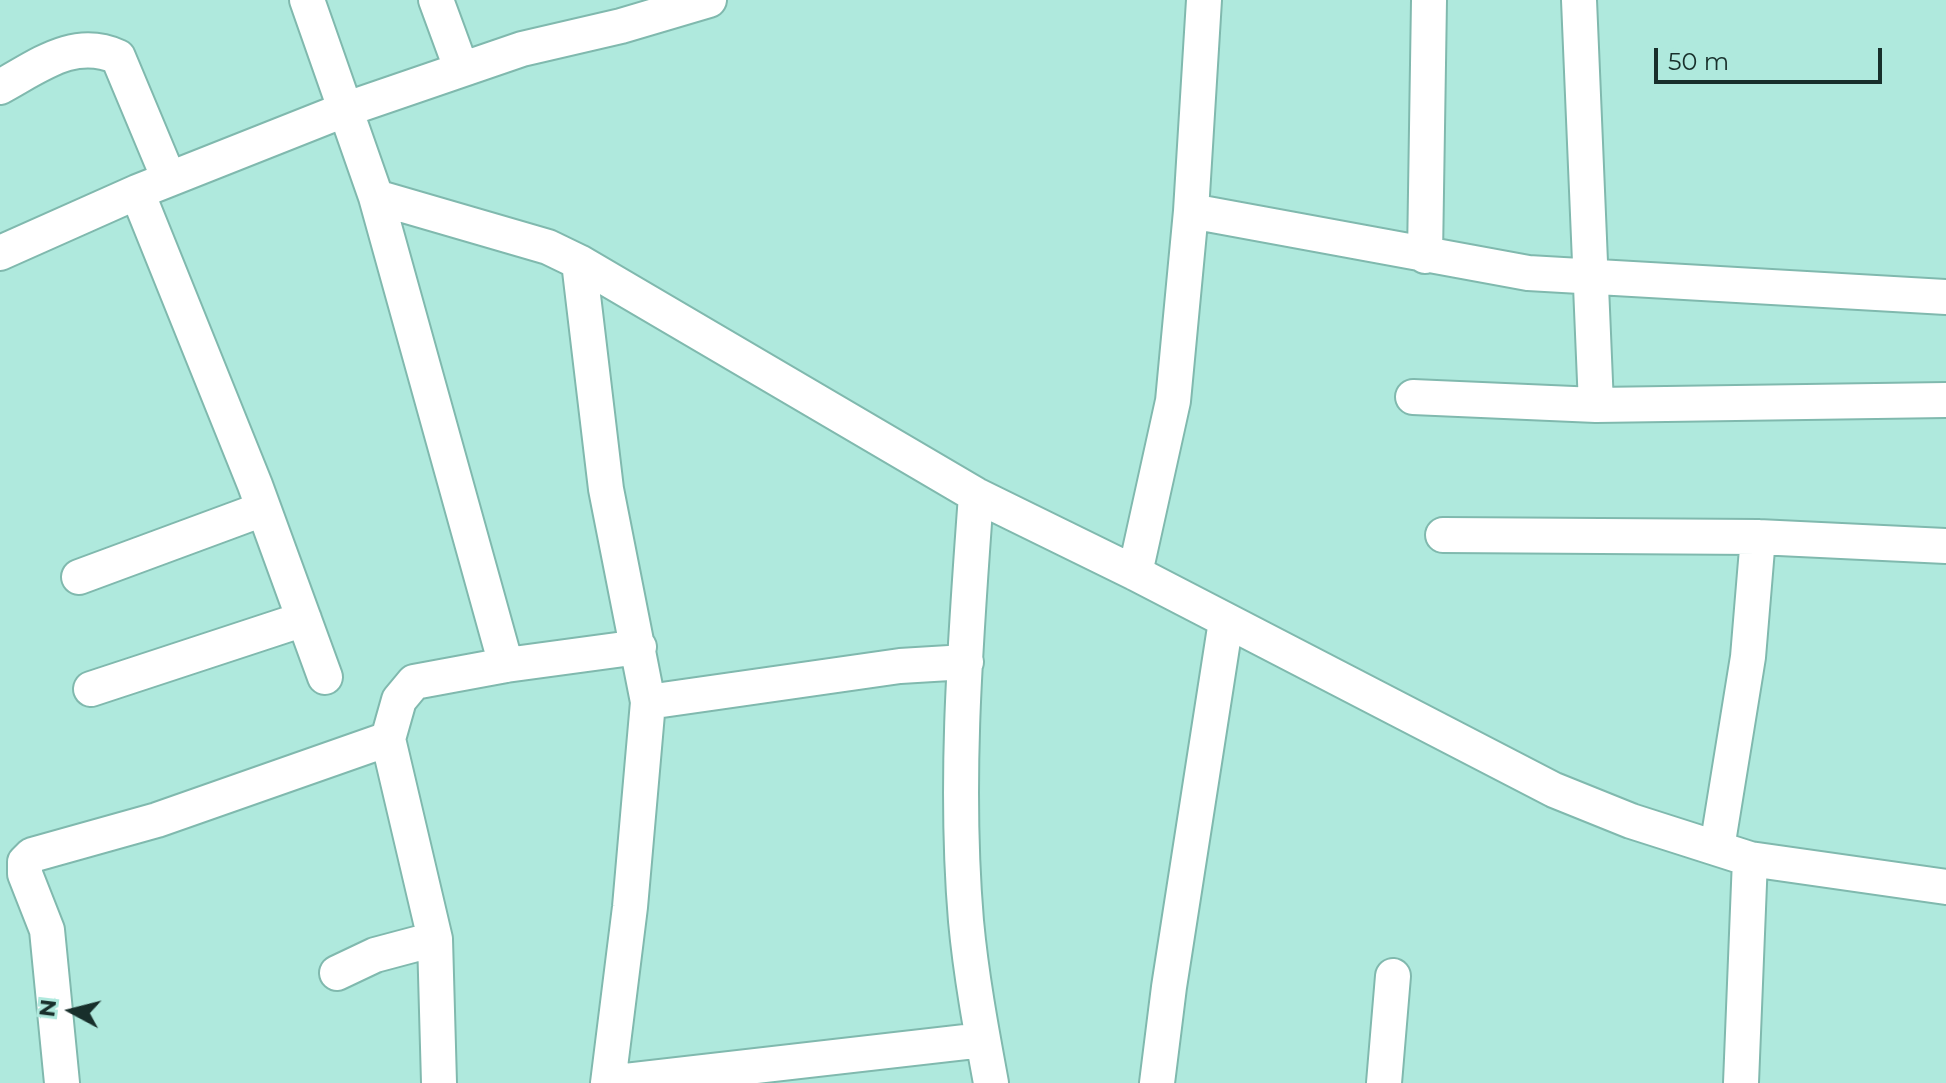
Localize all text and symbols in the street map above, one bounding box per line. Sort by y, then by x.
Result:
scale bar [1658,32,1886,82]
text: 50 m [1668,47,1729,76]
north arrow [32,971,112,1051]
text: N [33,998,62,1018]

